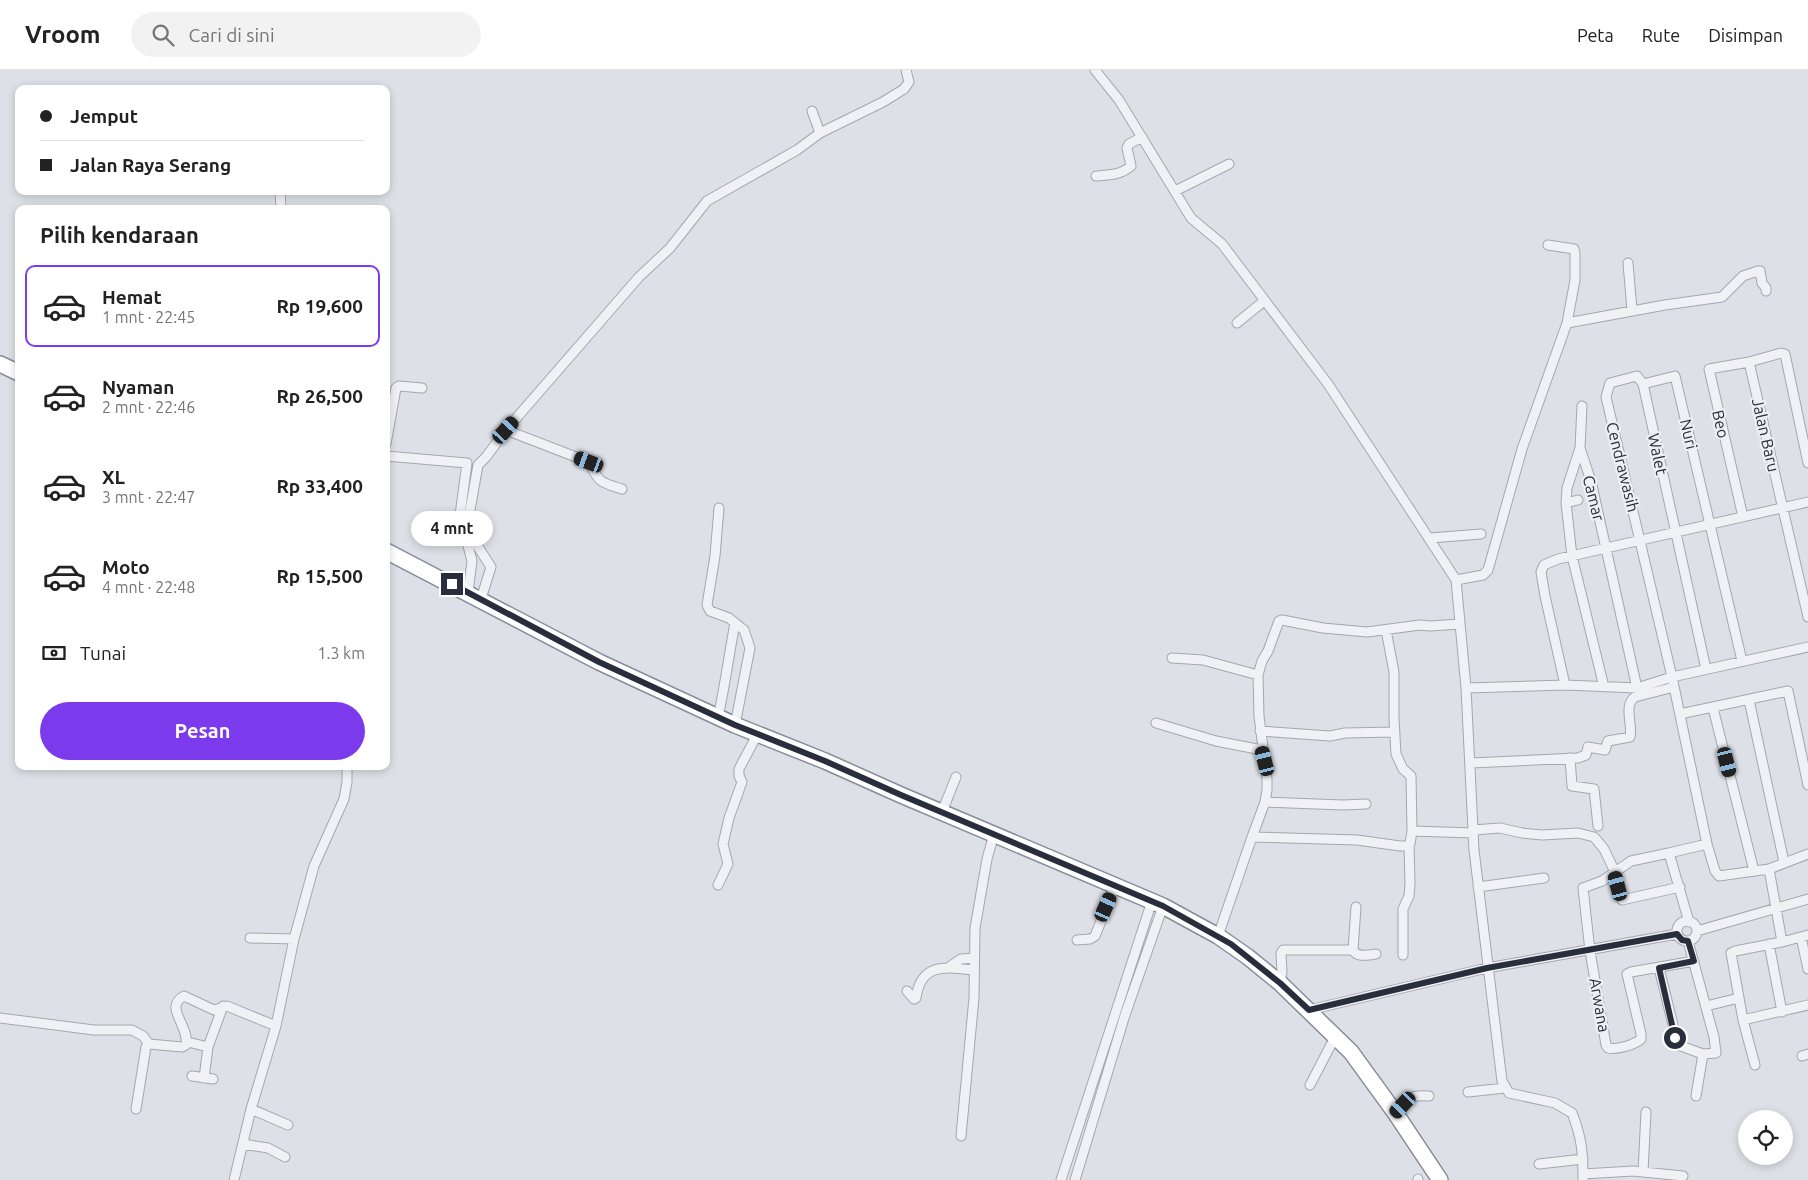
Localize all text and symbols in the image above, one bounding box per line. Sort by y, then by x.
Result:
search box [131,12,481,57]
text: Vroom [25,21,101,48]
icon: search [149,21,177,49]
text: Cari di sini [189,24,275,46]
text: Peta [1577,25,1614,45]
text: Rute [1642,25,1680,45]
text: Disimpan [1708,25,1783,45]
text: Jemput [70,105,138,127]
text: Jalan Raya Serang [70,154,231,176]
text: Pilih kendaraan [40,222,199,247]
icon: car [42,284,87,329]
text: Hemat [102,286,162,308]
text: Rp 19,600 [276,295,363,317]
text: 1 mnt · 22:45 [102,308,195,326]
icon: car [42,374,87,419]
text: Nyaman [102,376,174,398]
text: Rp 26,500 [276,385,363,407]
street label: Jalan Baru [1749,396,1783,474]
text: 2 mnt · 22:46 [102,398,195,416]
street label: Beo [1709,408,1733,440]
car [490,414,521,446]
street label: Nuri [1677,417,1701,451]
street label: Cendrawasih [1603,420,1643,514]
street label: Walet [1645,432,1671,477]
car [572,450,605,474]
icon: car [42,464,87,509]
text: XL [102,466,125,488]
street label: Camar [1580,473,1608,523]
text: Rp 33,400 [276,475,363,497]
text: 3 mnt · 22:47 [102,488,195,506]
callout: 4 mnt [411,512,493,546]
text: 4 mnt [431,519,473,537]
icon: car [42,554,87,599]
text: Moto [102,556,150,578]
text: Rp 15,500 [276,565,363,587]
route end [441,573,463,595]
text: 4 mnt · 22:48 [102,578,195,596]
icon: cash [40,639,68,667]
text: Tunai [80,642,126,664]
text: 1.3 km [317,644,365,662]
button: Pesan [40,702,365,760]
car [1254,745,1275,777]
car [1716,746,1737,778]
car [1606,870,1629,902]
car [1093,890,1118,924]
street label: Arwana [1586,976,1614,1034]
route start [1664,1027,1686,1049]
car [1387,1089,1418,1121]
map controls [1738,1110,1793,1165]
button: locate [1738,1110,1793,1165]

